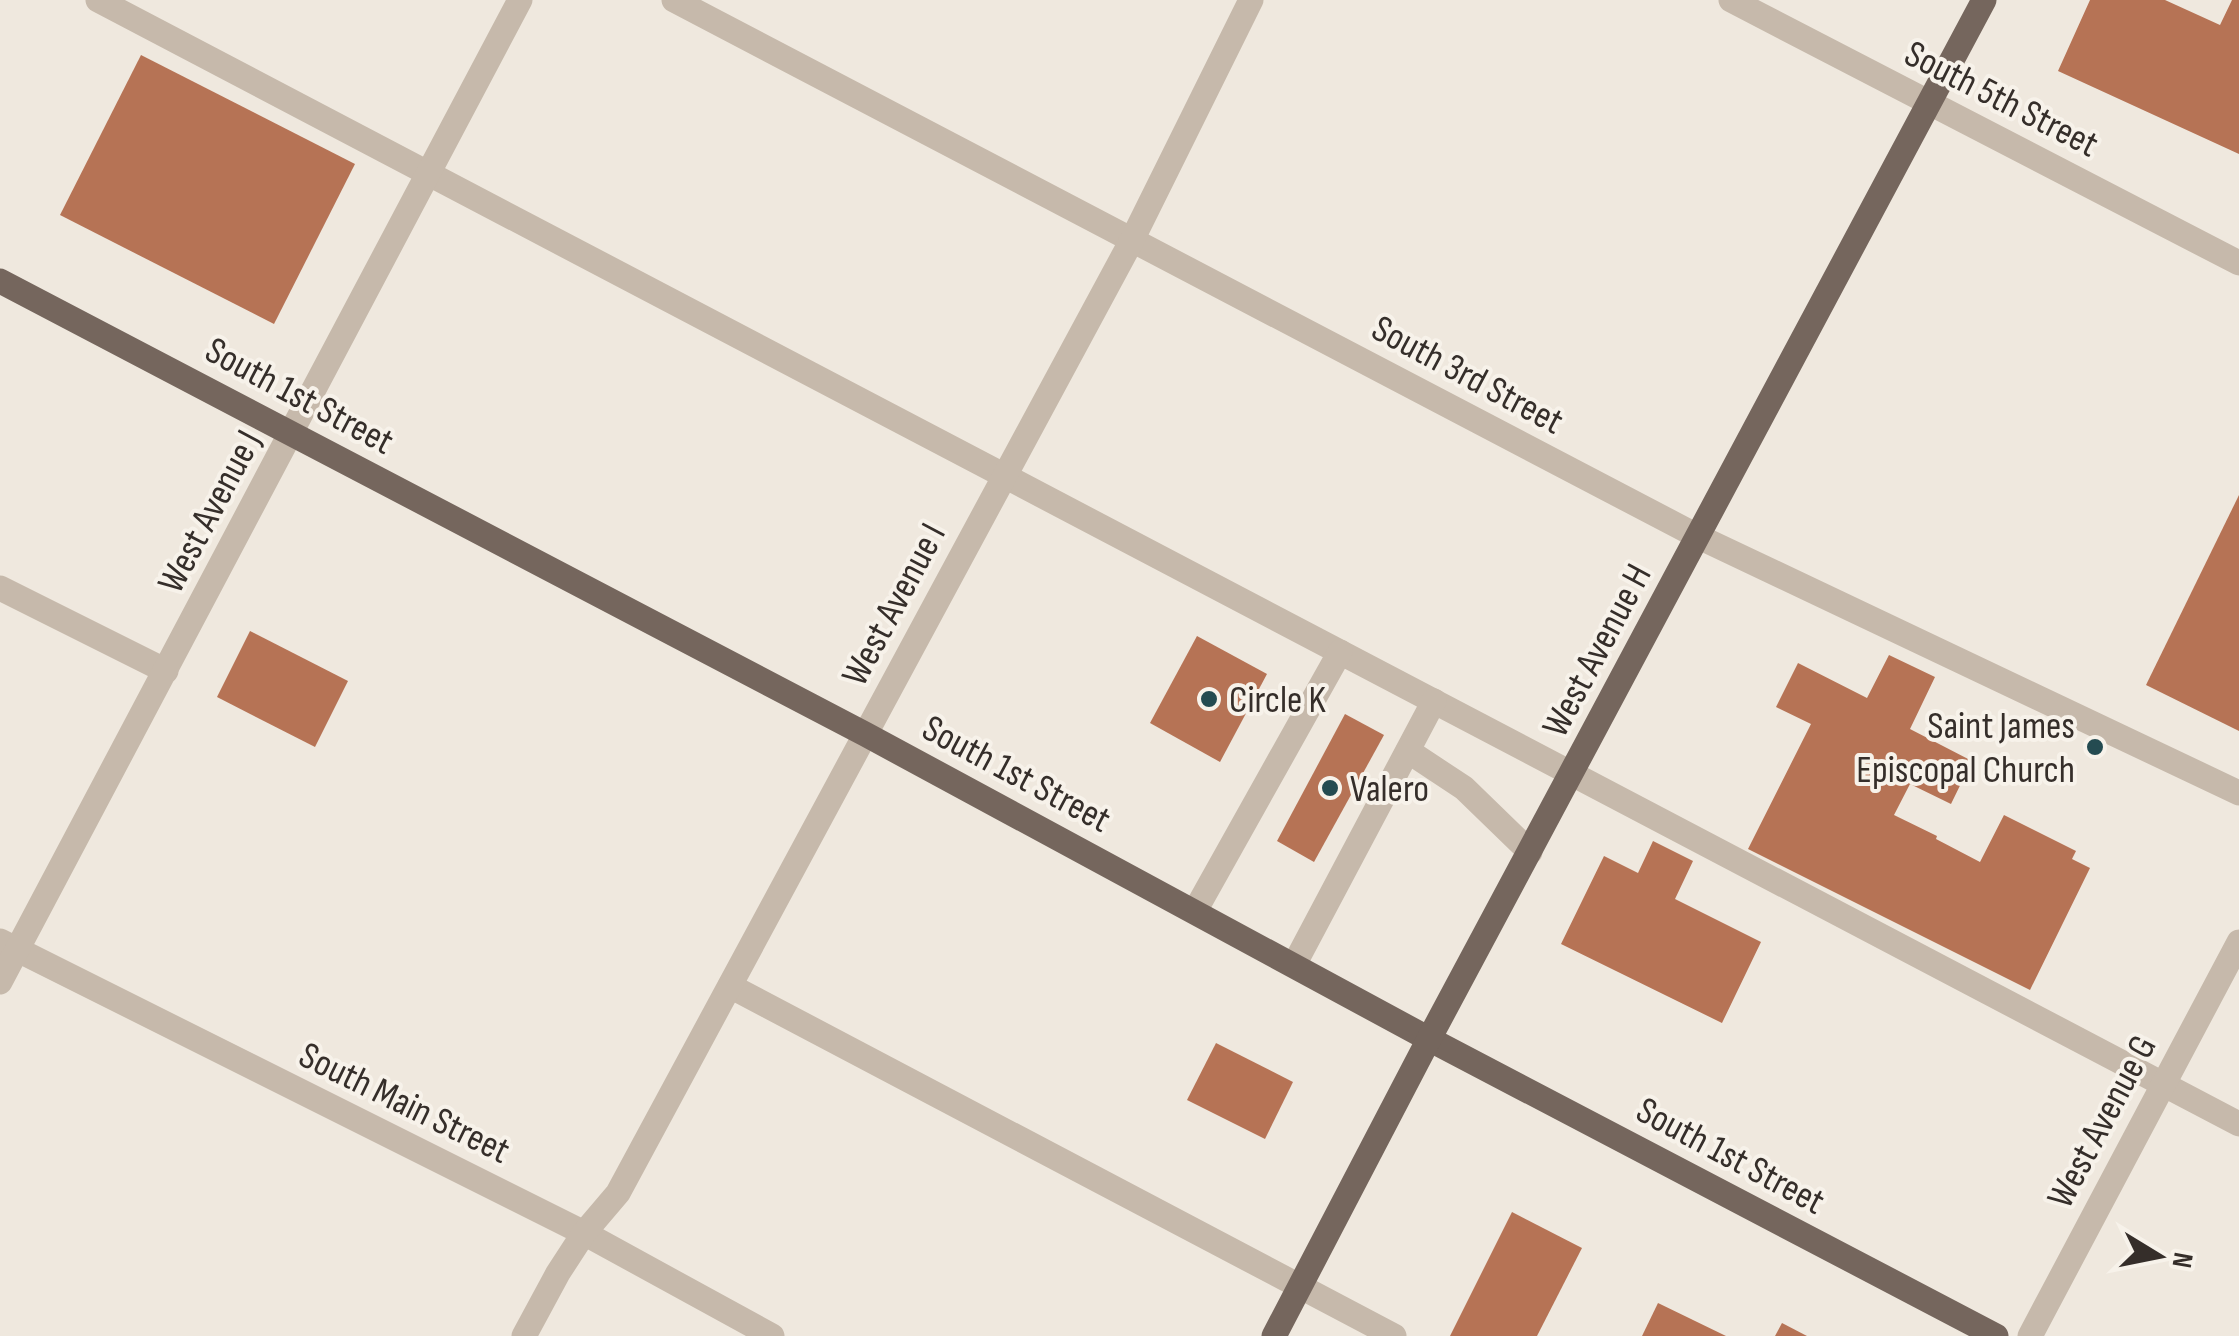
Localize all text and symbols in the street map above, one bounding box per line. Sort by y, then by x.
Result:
street label: South 5th Street [1897,31,2106,167]
street label: South 3rd Street [1364,306,1571,445]
street label: South 1st Street [198,328,401,465]
street label: West Avenue J [149,423,272,601]
street label: West Avenue I [833,516,956,694]
street label: West Avenue H [1533,557,1662,745]
place label: Circle K [1229,678,1326,723]
marker: Circle K [1198,688,1220,710]
place label: Saint James Episcopal Church [1856,704,2075,793]
street label: South 1st Street [915,706,1118,843]
marker: Saint James Episcopal Church [2084,736,2106,758]
place label: Valero [1350,767,1429,812]
marker: Valero [1319,777,1341,799]
street label: West Avenue G [2038,1028,2166,1216]
street label: South Main Street [292,1033,517,1174]
street label: South 1st Street [1629,1088,1832,1225]
north arrow [2109,1206,2209,1306]
text: N [2165,1250,2200,1270]

